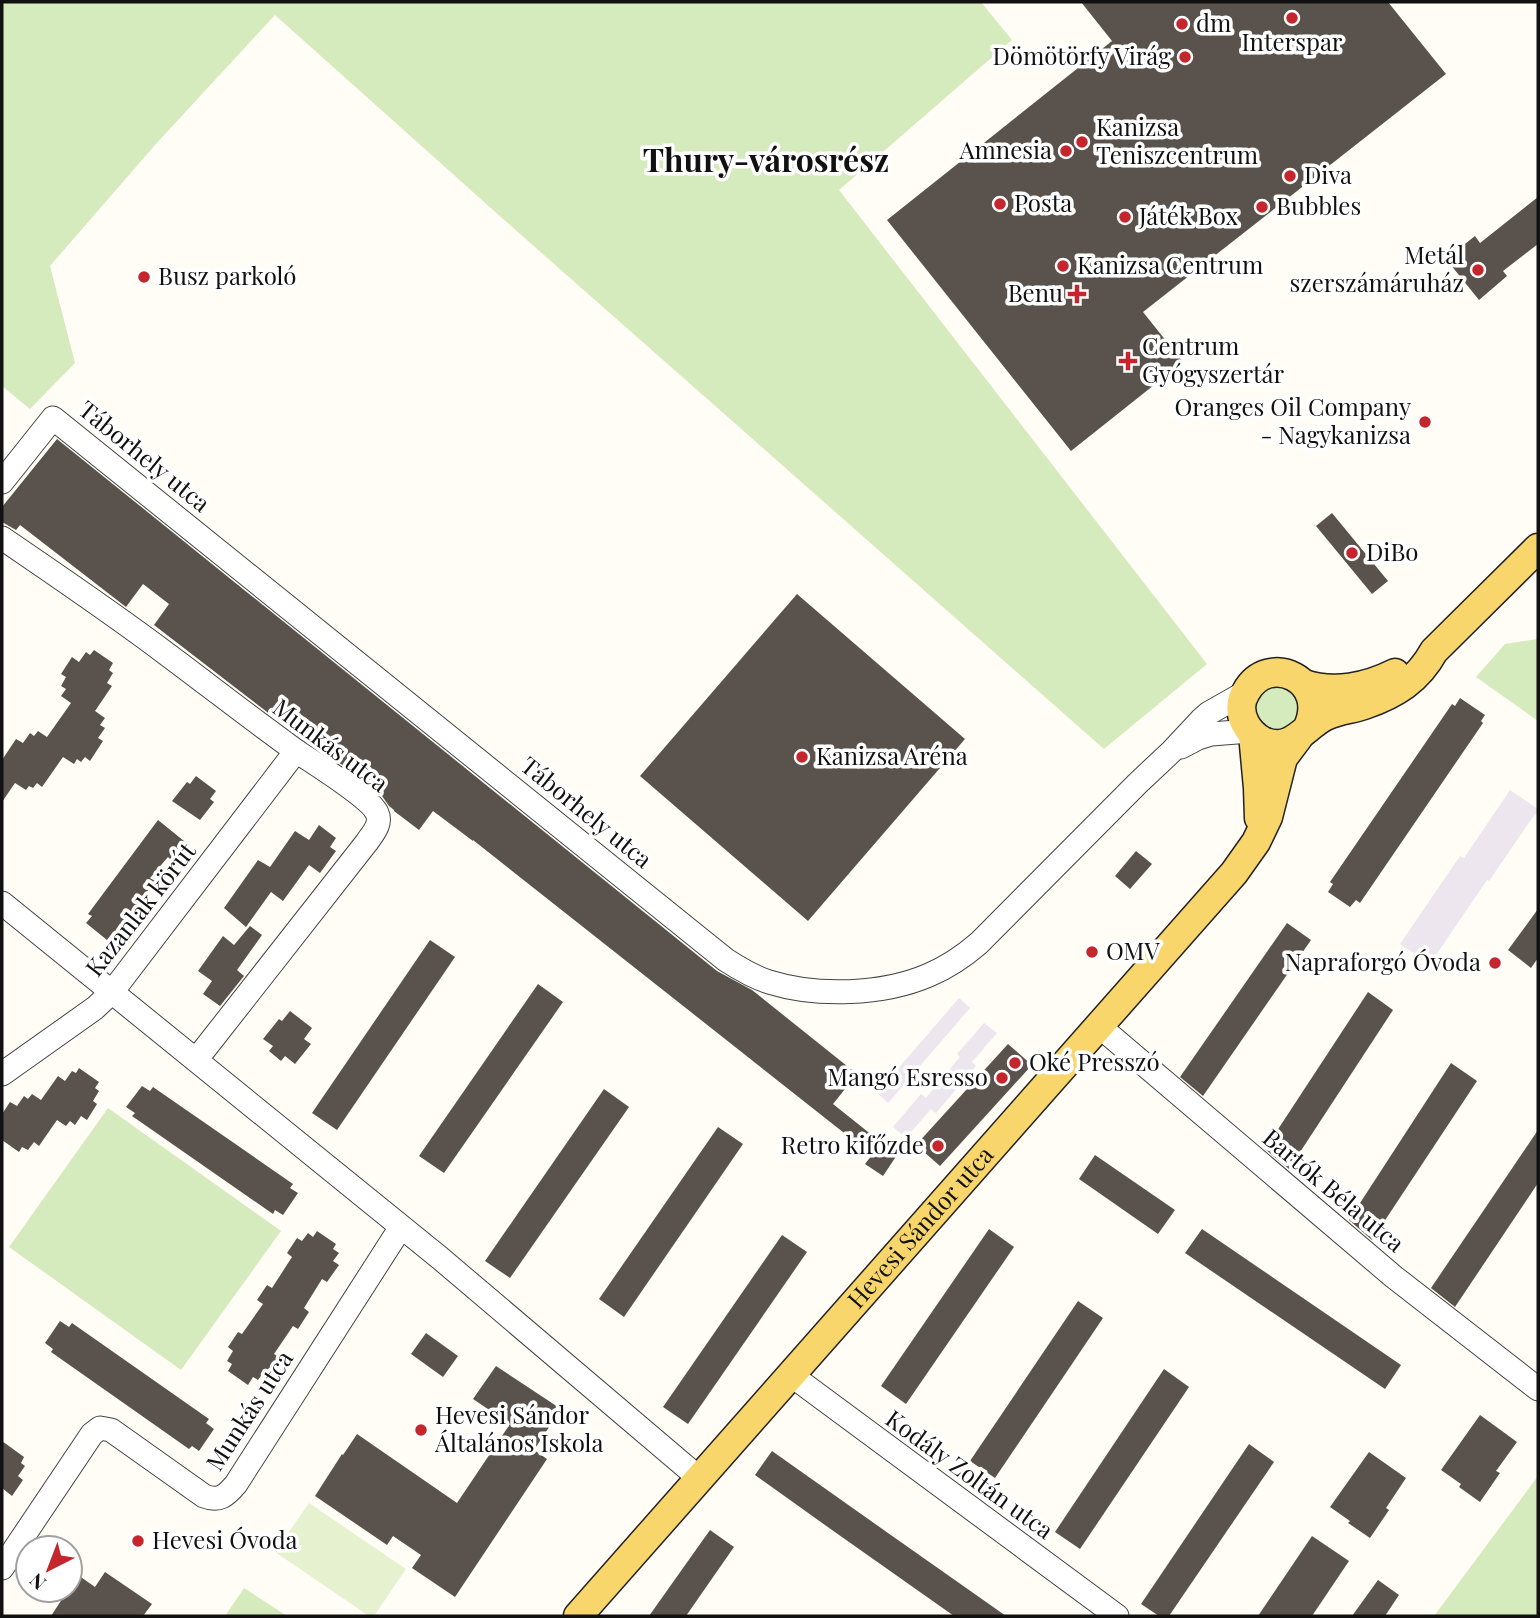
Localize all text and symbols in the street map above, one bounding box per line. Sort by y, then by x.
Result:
place label: dm [1196,6,1231,38]
marker: Interspar [1284,10,1300,26]
marker: dm [1174,16,1190,32]
place label: Interspar [1241,25,1343,57]
place label: Dömötörfy Virág [992,39,1171,71]
marker: Dömötörfy Virág [1177,49,1193,65]
place label: Kanizsa Teniszcentrum [1096,110,1258,170]
place label: Amnesia [958,133,1052,165]
marker: Kanizsa Teniszcentrum [1074,134,1090,150]
district label: Thury-városrész [643,137,889,180]
marker: Amnesia [1058,143,1074,159]
place label: Diva [1304,158,1352,190]
marker: Diva [1282,168,1298,184]
place label: Posta [1014,186,1072,218]
place label: Bubbles [1276,189,1361,221]
marker: Posta [992,196,1008,212]
place label: Játék Box [1138,199,1238,231]
marker: Bubbles [1254,199,1270,215]
marker: Játék Box [1117,209,1133,225]
place label: Metál szerszámáruház [1290,238,1464,298]
place label: Kanizsa Centrum [1077,248,1263,280]
marker: Kanizsa Centrum [1055,258,1071,274]
place label: Busz parkoló [158,259,296,291]
marker: Metál szerszámáruház [1470,262,1486,278]
marker: Busz parkoló [136,269,152,285]
place label: Benu [1008,276,1063,308]
marker: Benu [1069,286,1085,302]
place label: Centrum Gyógyszertár [1142,329,1285,389]
marker: Centrum Gyógyszertár [1120,353,1136,369]
place label: Oranges Oil Company - Nagykanizsa [1174,390,1411,450]
street label: Táborhely utca [73,393,218,518]
marker: Oranges Oil Company - Nagykanizsa [1417,414,1433,430]
place label: DiBo [1366,535,1419,567]
marker: DiBo [1344,545,1360,561]
street label: Munkás utca [267,691,395,798]
place label: Kanizsa Aréna [816,739,968,771]
street label: Táborhely utca [515,749,660,874]
marker: Kanizsa Aréna [794,749,810,765]
street label: Kazanlak körút [77,835,202,982]
place label: OMV [1106,934,1160,966]
marker: OMV [1084,944,1100,960]
place label: Napraforgó Óvoda [1285,945,1481,977]
marker: Napraforgó Óvoda [1487,955,1503,971]
place label: Oké Presszó [1029,1045,1160,1077]
marker: Oké Presszó [1007,1055,1023,1071]
place label: Mangó Esresso [827,1060,988,1092]
marker: Mangó Esresso [994,1070,1010,1086]
street label: Bartók Béla utca [1257,1121,1412,1258]
place label: Retro kifőzde [781,1128,924,1160]
marker: Retro kifőzde [930,1138,946,1154]
street label: Hevesi Sándor utca [839,1139,999,1314]
street label: Munkás utca [198,1344,299,1476]
place label: Hevesi Sándor Általános Iskola [434,1398,603,1458]
street label: Kodály Zoltán utca [880,1402,1060,1545]
marker: Hevesi Sándor Általános Iskola [413,1422,429,1438]
place label: Hevesi Óvoda [152,1523,298,1555]
marker: Hevesi Óvoda [130,1533,146,1549]
north arrow [14,1534,84,1604]
text: N [23,1568,51,1597]

